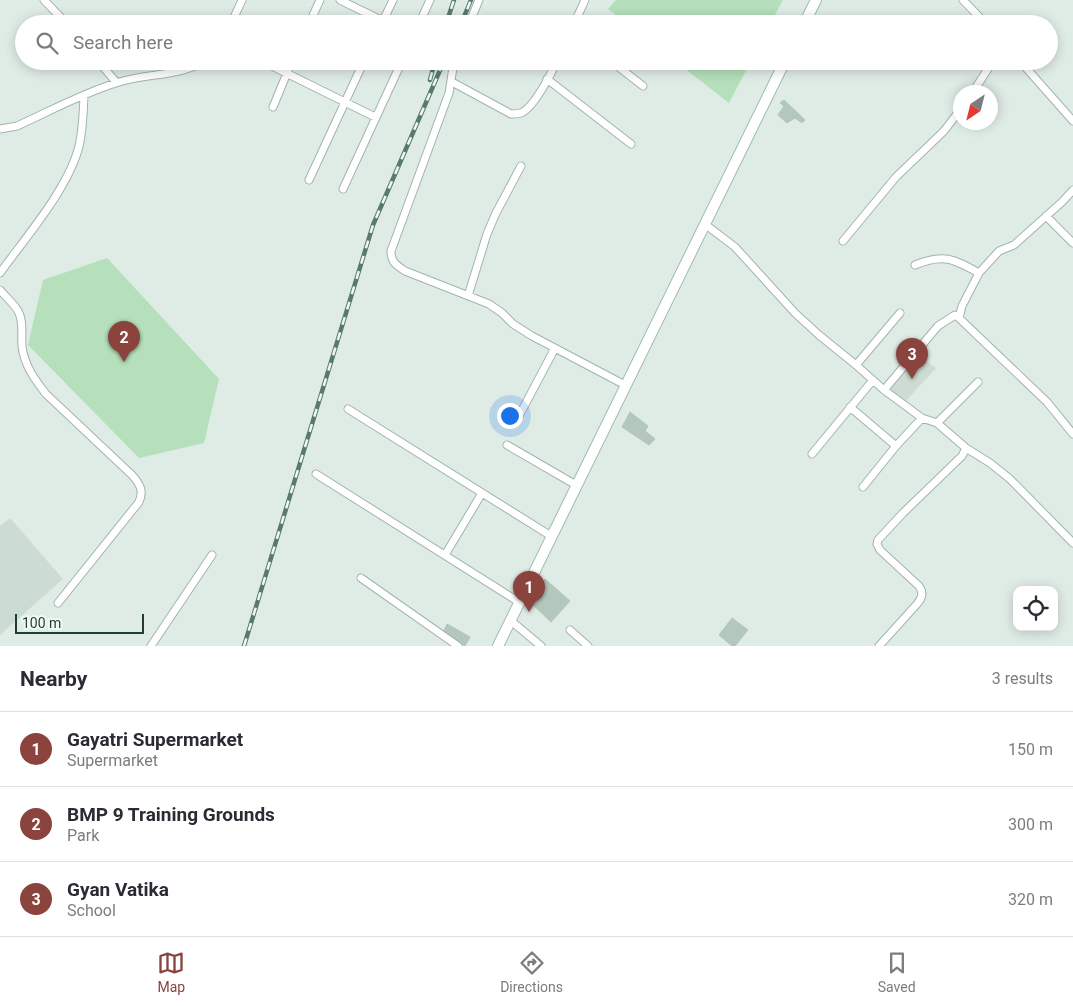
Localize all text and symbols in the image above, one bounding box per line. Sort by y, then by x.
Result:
search box [15,15,1058,70]
icon: search [33,29,61,57]
text: Search here [73,31,173,54]
north arrow [953,85,998,130]
pin: 2 [108,321,140,362]
pin: 3 [896,338,928,379]
your location [497,403,523,429]
pin: 1 [513,571,545,612]
map controls [1013,586,1058,631]
button: locate [1013,586,1058,631]
scale bar [15,611,144,634]
text: 100 m [22,615,61,631]
text: Nearby [20,667,87,691]
text: 3 results [992,669,1053,688]
text: Gayatri Supermarket [67,728,243,751]
text: 1 [31,740,41,759]
text: 150 m [1008,740,1053,759]
text: Supermarket [67,751,158,770]
text: BMP 9 Training Grounds [67,803,275,826]
text: 2 [31,815,41,834]
text: 300 m [1008,815,1053,834]
text: Park [67,826,99,845]
text: Gyan Vatika [67,878,169,901]
text: 3 [31,890,41,909]
text: 320 m [1008,890,1053,909]
text: School [67,901,116,920]
tab: Map [157,949,185,995]
tab: Directions [500,949,563,995]
tab: Saved [878,949,916,995]

